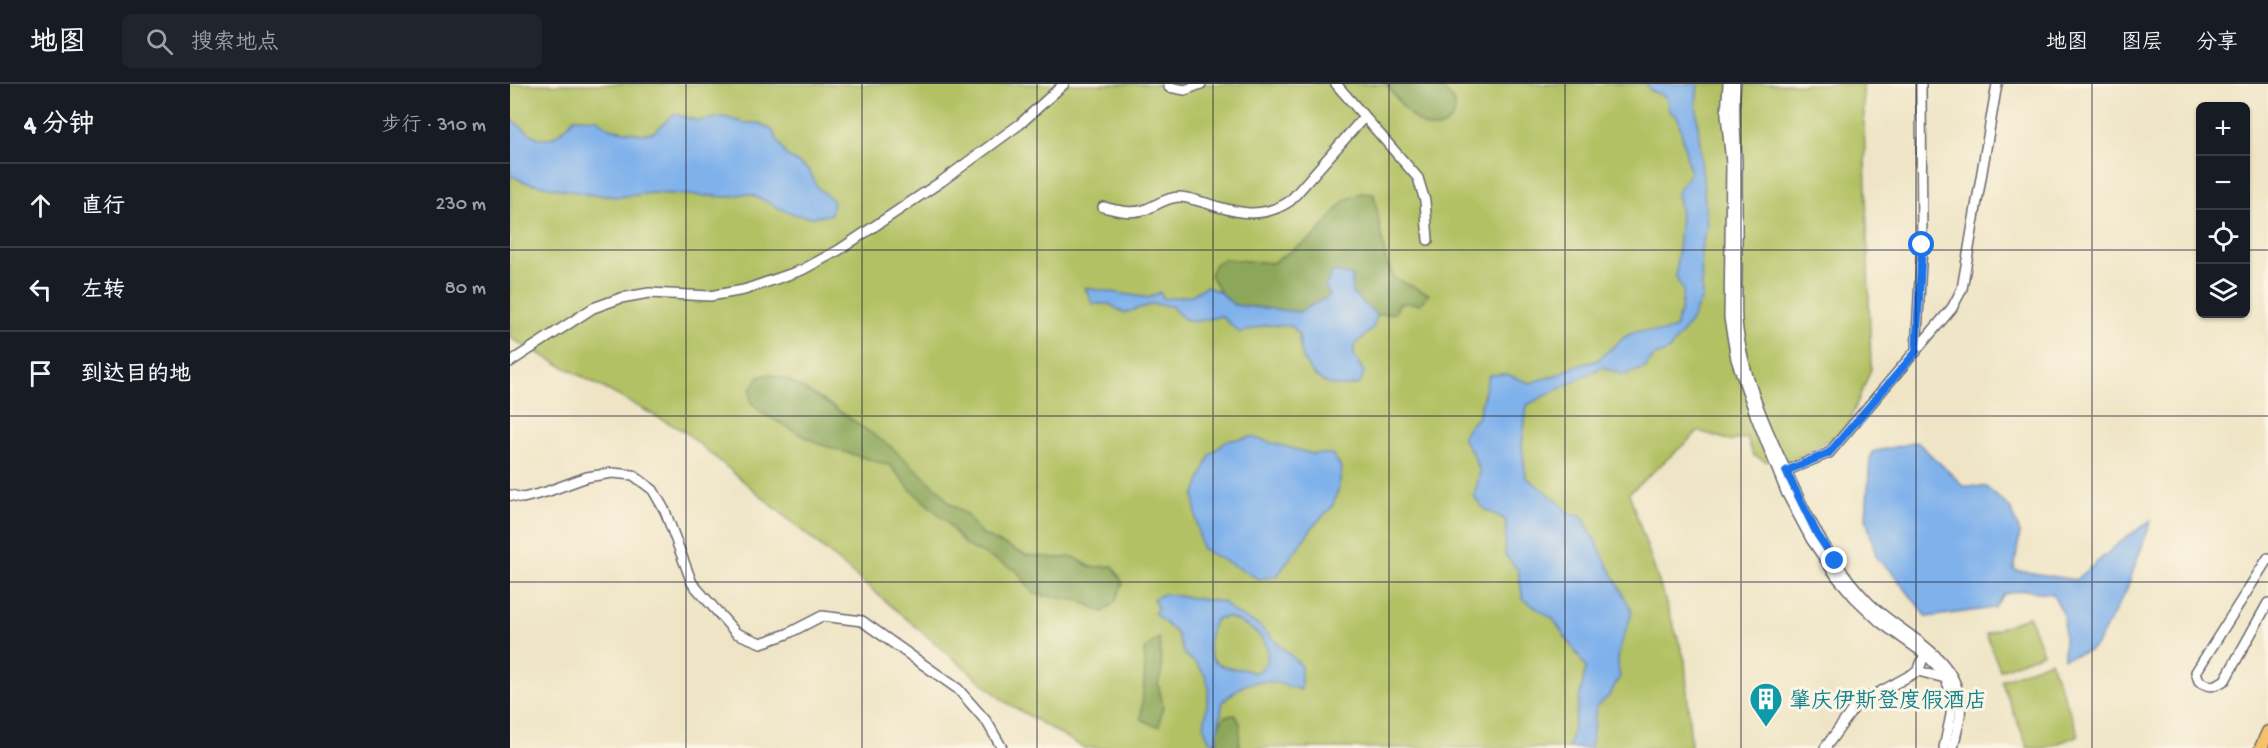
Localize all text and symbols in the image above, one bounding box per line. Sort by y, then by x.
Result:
search box [122,14,542,68]
icon: search [143,25,176,58]
text: 地图 [30,28,86,61]
text: 搜索地点 [191,31,279,57]
text: 地图 [2046,32,2088,57]
text: 图层 [2121,32,2163,57]
text: 分享 [2196,32,2238,57]
map controls [2196,102,2250,318]
button: + [2196,102,2250,156]
text: 4 分钟 [24,111,94,142]
text: 步行 · 310 m [381,115,486,138]
button: − [2196,156,2250,210]
icon: ahead [24,189,57,222]
text: 230 m [436,194,486,217]
text: 直行 [81,195,125,221]
button: locate [2196,210,2250,264]
route start [1908,231,1934,257]
button: layers [2196,264,2250,318]
icon: left [24,273,57,306]
text: 80 m [445,278,486,301]
text: 左转 [81,279,125,305]
icon: arrive [24,357,57,390]
text: 到达目的地 [81,363,191,389]
route end [1821,547,1847,573]
building icon: 肇庆伊斯登度假酒店 [1748,681,1784,728]
place label: 肇庆伊斯登度假酒店 [1789,688,1987,716]

